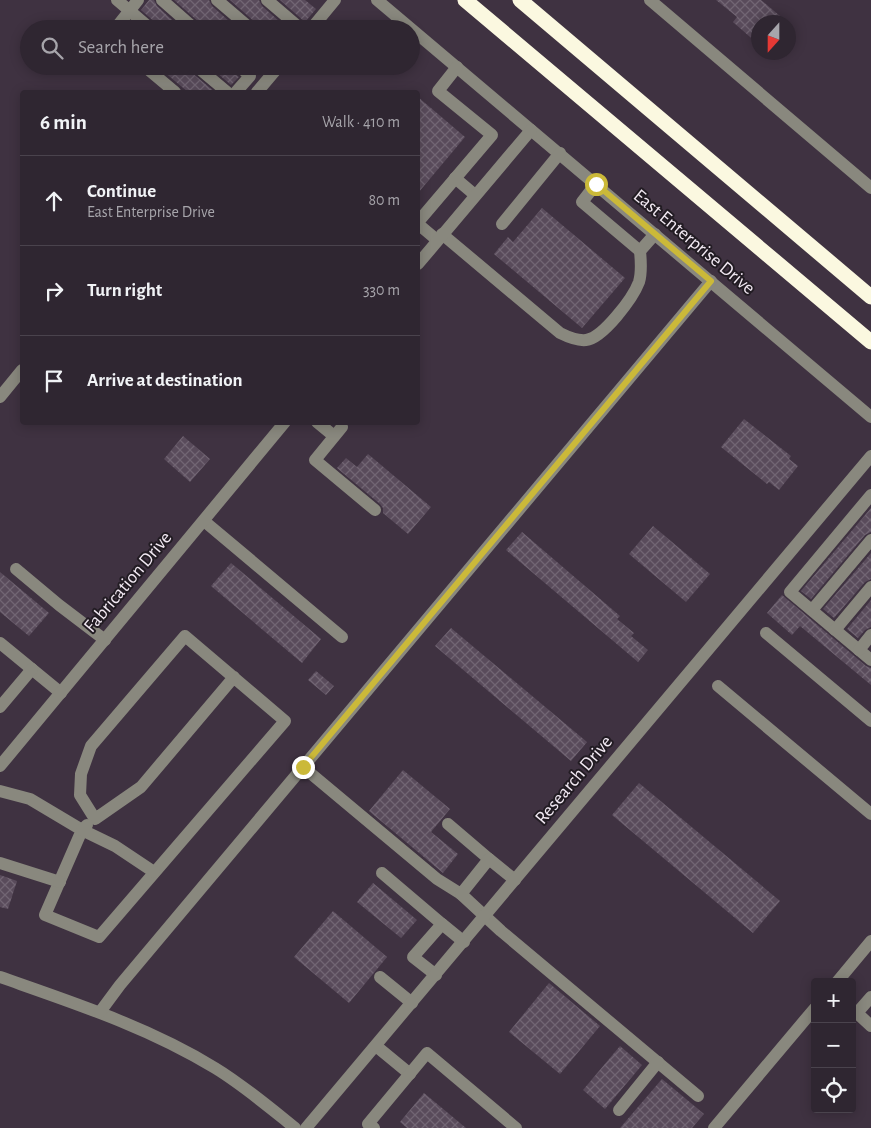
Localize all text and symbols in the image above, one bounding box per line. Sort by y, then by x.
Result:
north arrow [751,15,796,60]
search box [20,20,420,75]
icon: search [38,34,66,62]
text: Search here [78,38,164,57]
text: 6 min [40,112,87,133]
text: Walk · 410 m [322,114,400,130]
route start [585,173,608,196]
text: Continue [87,182,156,201]
street label: East Enterprise Drive [630,186,758,298]
icon: ahead [40,187,68,215]
text: 80 m [369,192,400,208]
text: East Enterprise Drive [87,204,215,220]
icon: right [40,277,68,305]
text: Turn right [87,281,162,300]
text: 330 m [363,282,400,298]
icon: arrive [40,367,68,395]
text: Arrive at destination [87,371,243,390]
street label: Fabrication Drive [81,528,175,636]
street label: Research Drive [532,732,616,828]
route end [292,756,315,779]
map controls [811,978,856,1113]
button: + [811,978,856,1023]
button: − [811,1023,856,1068]
button: locate [811,1068,856,1113]

